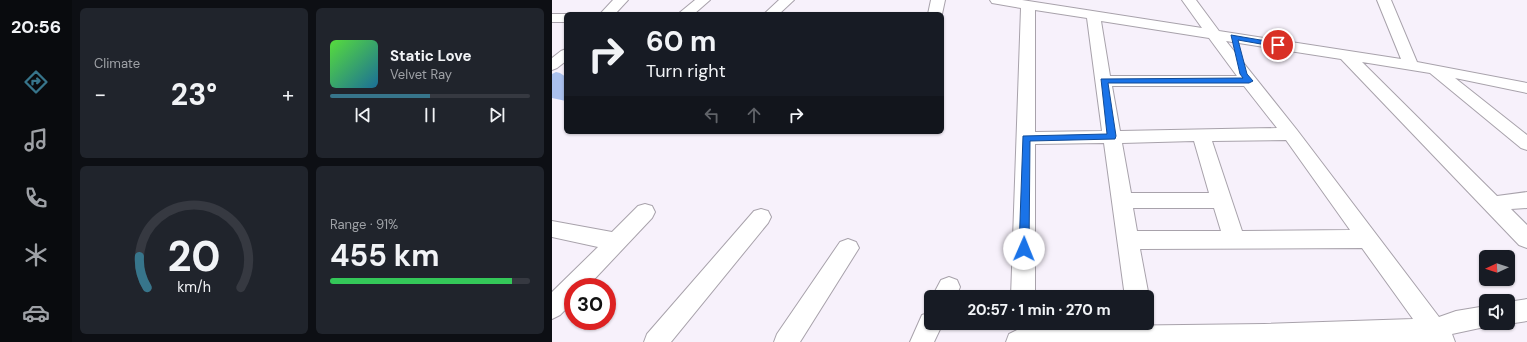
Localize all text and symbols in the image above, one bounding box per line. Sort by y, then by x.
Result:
text: 20:56 [11,15,61,39]
text: 60 m [646,23,716,60]
icon: right [580,28,632,80]
pin [1261,28,1295,62]
icon: arrive [1267,34,1289,56]
text: Static Love [390,46,471,66]
text: Climate [94,55,140,72]
text: Turn right [646,59,726,83]
text: Velvet Ray [390,66,452,83]
icon: directions [22,68,50,96]
text: 23° [171,75,217,114]
text: − [94,80,106,109]
text: + [282,80,294,109]
icon: previous [352,104,374,126]
icon: pause [419,104,441,126]
icon: next [486,104,508,126]
icon: left [701,104,723,126]
icon: ahead [743,104,765,126]
icon: right [785,104,807,126]
icon: music [22,126,50,154]
icon: phone [22,184,50,212]
text: Range · 91% [330,216,398,233]
position arrow [1003,228,1045,270]
text: 20 [167,230,221,284]
text: 455 km [330,236,439,275]
icon: climate [22,241,50,269]
north arrow [1479,250,1515,286]
map controls [1479,250,1515,330]
text: km/h [177,278,211,296]
speed limit sign: 30 [564,278,616,330]
button: sound [1479,294,1515,330]
icon: car [22,299,50,327]
text: 20:57 · 1 min · 270 m [967,300,1111,320]

